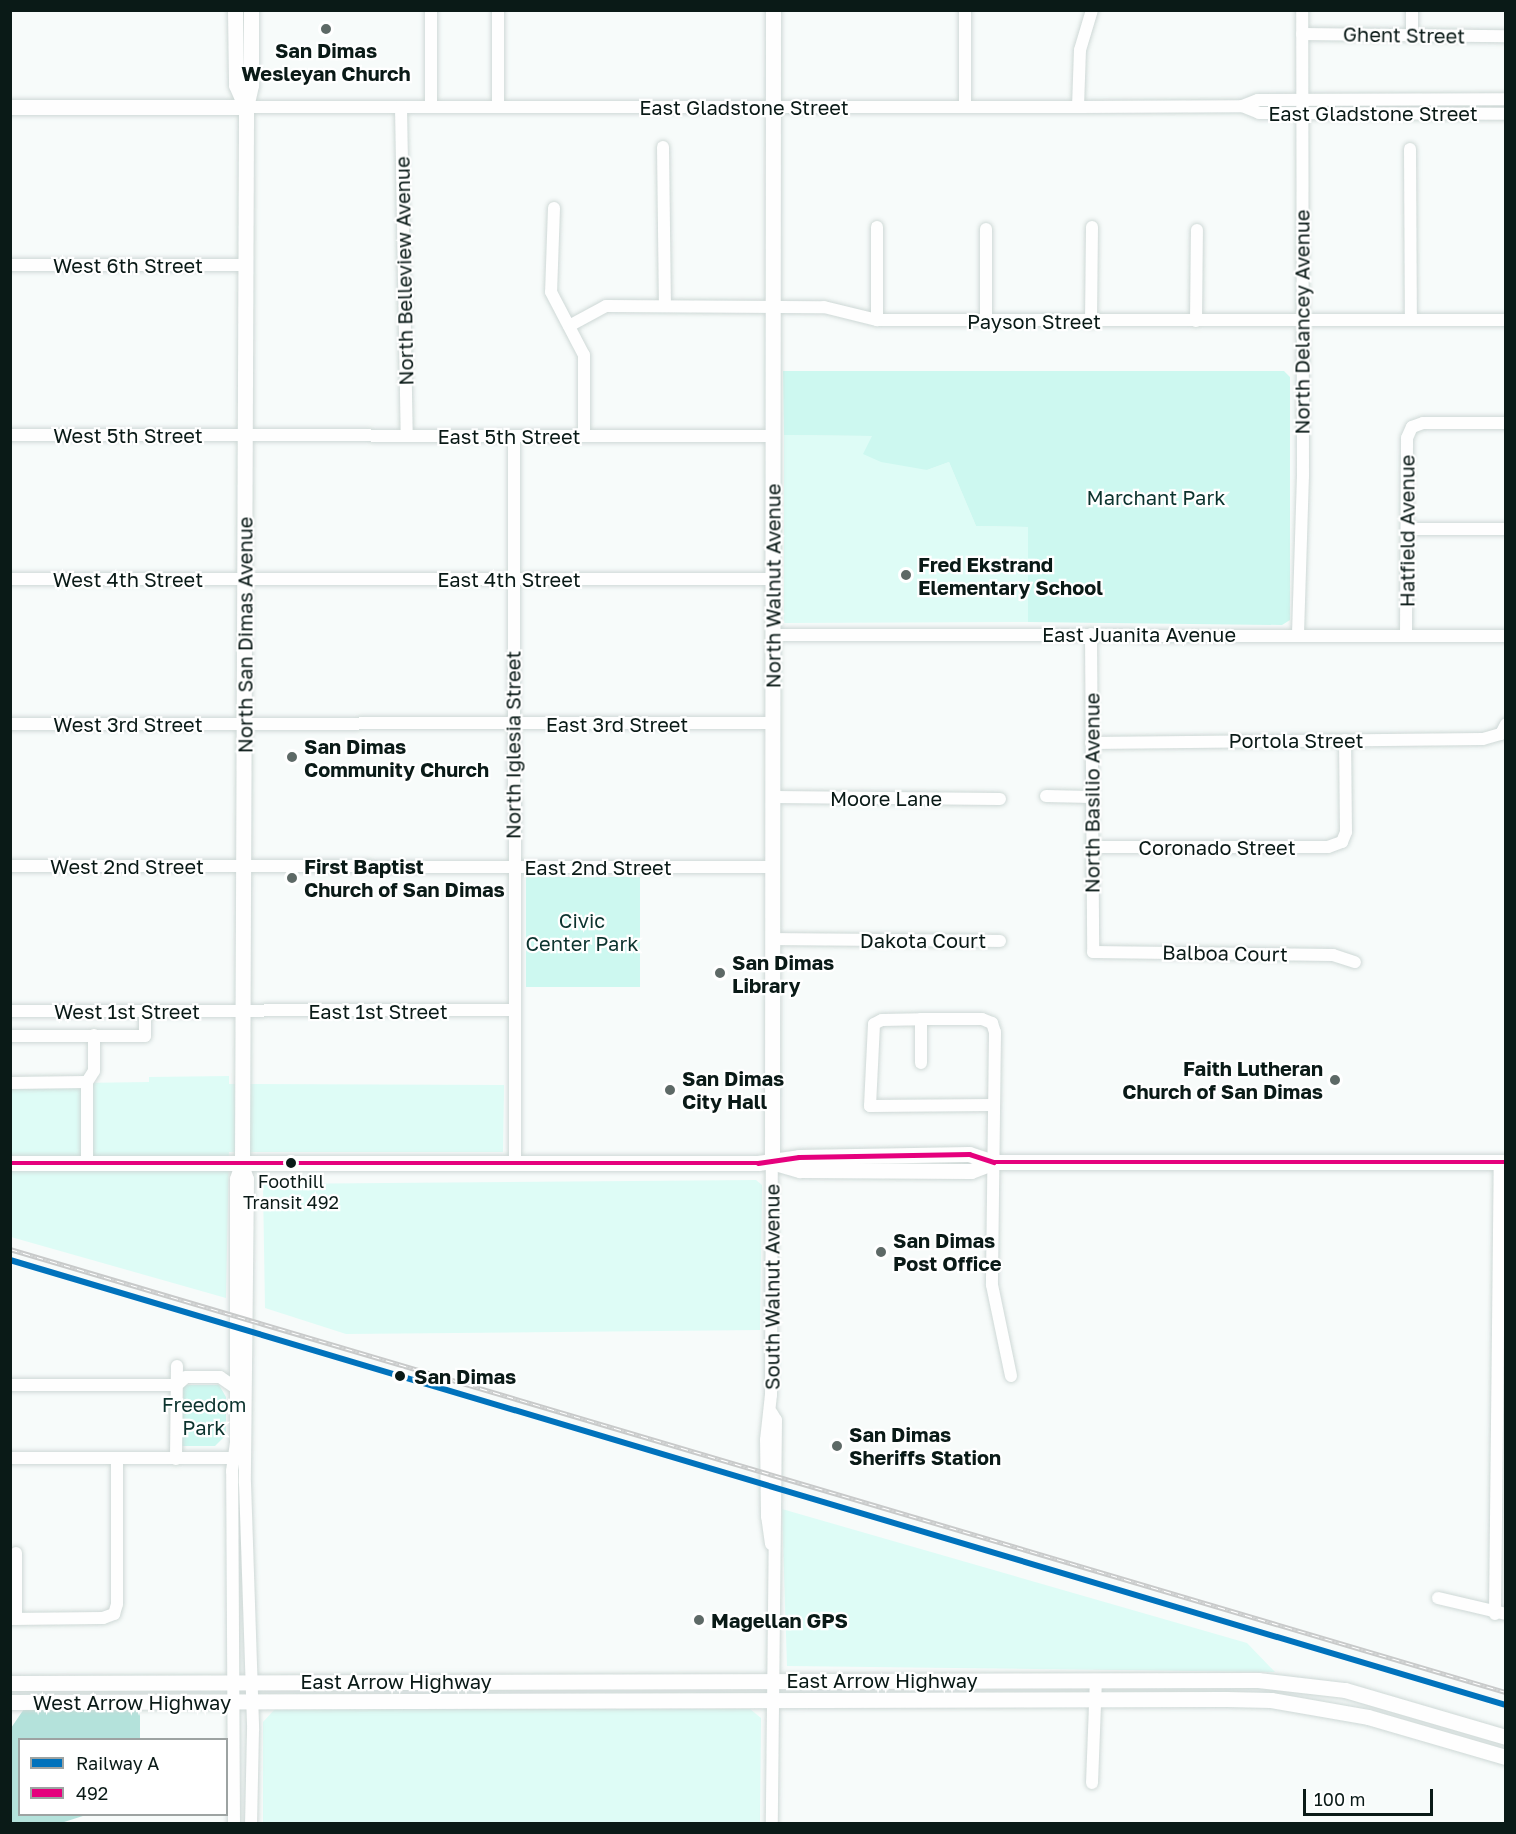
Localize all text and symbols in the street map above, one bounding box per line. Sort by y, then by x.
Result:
marker: San Dimas Wesleyan Church [319,22,333,36]
street label: Ghent Street [1343,22,1465,48]
place label: San Dimas Wesleyan Church [241,38,411,85]
street label: East Gladstone Street [639,95,849,119]
street label: East Gladstone Street [1268,101,1478,125]
street label: North Belleview Avenue [390,156,418,386]
street label: North Delancey Avenue [1290,209,1314,435]
street label: West 6th Street [53,253,203,277]
street label: Payson Street [967,309,1101,333]
street label: West 5th Street [53,423,203,447]
street label: East 5th Street [438,424,580,448]
street label: Hatfield Avenue [1395,455,1419,607]
street label: North Walnut Avenue [761,484,785,688]
park label: Marchant Park [1087,485,1225,509]
street label: North San Dimas Avenue [233,517,257,753]
place label: Fred Ekstrand Elementary School [918,552,1103,599]
street label: West 4th Street [53,567,203,591]
street label: East 4th Street [437,567,581,591]
marker: Fred Ekstrand Elementary School [899,568,913,582]
street label: East Juanita Avenue [1042,622,1236,646]
street label: North Iglesia Street [501,651,525,839]
street label: North Basilio Avenue [1080,693,1104,893]
street label: West 3rd Street [53,712,203,736]
street label: East 3rd Street [546,712,688,736]
street label: Portola Street [1229,728,1363,752]
place label: San Dimas Community Church [304,734,489,781]
marker: San Dimas Community Church [285,750,299,764]
street label: Moore Lane [830,786,942,810]
street label: Coronado Street [1138,835,1296,859]
street label: West 2nd Street [50,854,204,878]
place label: First Baptist Church of San Dimas [304,855,505,902]
street label: East 2nd Street [524,855,672,879]
marker: First Baptist Church of San Dimas [285,871,299,885]
park label: Civic Center Park [526,908,638,955]
street label: Dakota Court [860,928,986,952]
street label: Balboa Court [1162,940,1288,966]
place label: San Dimas Library [732,950,834,997]
marker: San Dimas Library [713,966,727,980]
street label: West 1st Street [54,999,200,1023]
street label: East 1st Street [308,999,448,1023]
place label: Faith Lutheran Church of San Dimas [1122,1056,1323,1103]
place label: San Dimas City Hall [682,1066,784,1113]
marker: Faith Lutheran Church of San Dimas [1328,1073,1342,1087]
marker: San Dimas City Hall [663,1083,677,1097]
marker: Foothill Transit 492 [285,1157,297,1169]
place label: Foothill Transit 492 [243,1171,339,1214]
street label: South Walnut Avenue [760,1184,784,1390]
place label: San Dimas Post Office [893,1228,1001,1275]
marker: San Dimas Post Office [874,1245,888,1259]
place label: San Dimas [414,1364,516,1388]
marker: San Dimas [391,1367,409,1385]
park label: Freedom Park [162,1393,246,1440]
place label: San Dimas Sheriffs Station [849,1422,1001,1469]
marker: San Dimas Sheriffs Station [830,1439,844,1453]
place label: Magellan GPS [711,1608,848,1632]
marker: Magellan GPS [692,1613,706,1627]
street label: East Arrow Highway [786,1668,978,1692]
street label: East Arrow Highway [300,1669,492,1693]
street label: West Arrow Highway [33,1690,231,1714]
legend [18,1738,228,1816]
text: Railway A [76,1752,159,1774]
scale bar [1306,1777,1436,1815]
text: 492 [76,1782,108,1804]
text: 100 m [1314,1788,1365,1810]

